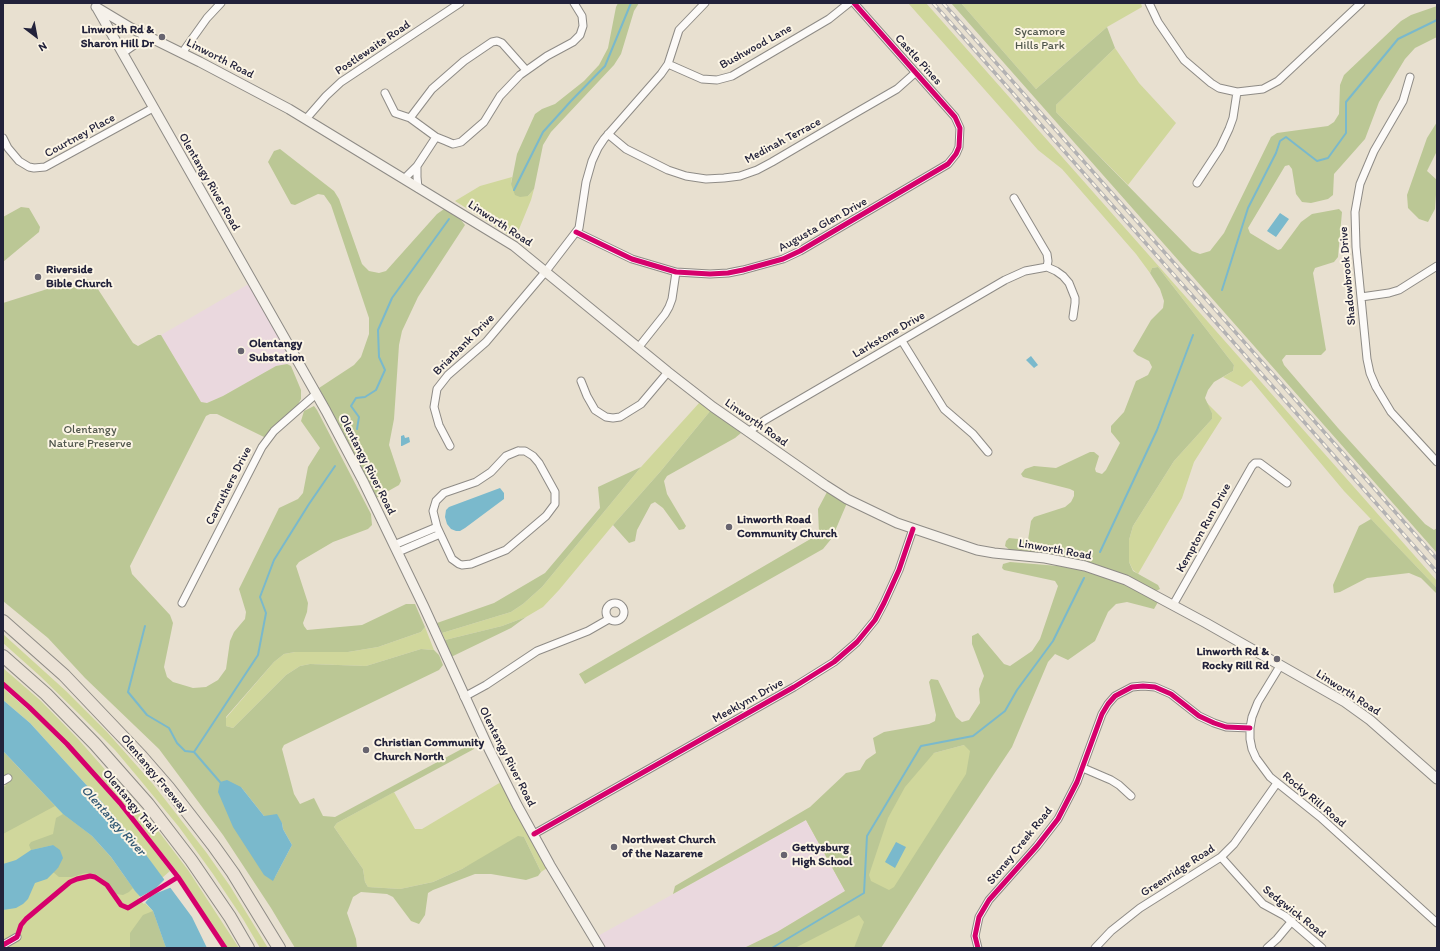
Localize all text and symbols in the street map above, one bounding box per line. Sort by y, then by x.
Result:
north arrow [16,16,56,56]
street label: Postlewaite Road [333,17,413,79]
street label: Bushwood Lane [717,21,795,73]
place label: Linworth Rd & Sharon Hill Dr [81,23,154,51]
park label: Sycamore Hills Park [1015,25,1065,53]
marker: Linworth Rd & Sharon Hill Dr [157,32,167,42]
street label: Castle Pines [891,32,945,88]
street label: Linworth Road [184,36,256,82]
text: N [36,39,49,54]
street label: Courtney Place [42,111,118,161]
street label: Medinah Terrace [742,115,824,167]
street label: Olentangy River Road [175,131,243,233]
street label: Augusta Glen Drive [776,195,870,255]
street label: Linworth Road [465,198,535,250]
street label: Shadowbrook Drive [1337,226,1359,326]
place label: Riverside Bible Church [46,263,112,291]
marker: Riverside Bible Church [33,272,43,282]
street label: Larkstone Drive [850,308,928,362]
street label: Briarbank Drive [430,311,498,379]
place label: Olentangy Substation [249,337,304,365]
marker: Olentangy Substation [236,346,246,356]
street label: Linworth Road [722,396,790,450]
street label: Olentangy River Road [335,412,399,518]
park label: Olentangy Nature Preserve [49,423,131,451]
street label: Carruthers Drive [203,444,255,528]
street label: Kempton Run Drive [1174,481,1234,575]
place label: Linworth Road Community Church [737,513,837,541]
marker: Linworth Road Community Church [724,522,734,532]
street label: Linworth Road [1017,536,1093,564]
place label: Linworth Rd & Rocky Rill Rd [1196,645,1269,673]
marker: Linworth Rd & Rocky Rill Rd [1272,654,1282,664]
street label: Linworth Road [1313,667,1383,719]
street label: Meeklynn Drive [710,676,786,726]
street label: Olentangy River Road [475,704,539,810]
street label: Olentangy Freeway [117,732,191,816]
place label: Christian Community Church North [374,736,484,764]
marker: Christian Community Church North [361,745,371,755]
street label: Olentangy Trail [99,767,161,837]
street label: Rocky Rill Road [1279,769,1349,831]
water label: Olentangy River [77,783,149,859]
street label: Stoney Creek Road [984,804,1056,888]
place label: Northwest Church of the Nazarene [622,833,716,861]
place label: Gettysburg High School [792,841,853,869]
marker: Northwest Church of the Nazarene [609,842,619,852]
street label: Greenridge Road [1138,842,1218,900]
marker: Gettysburg High School [779,850,789,860]
street label: Sedgwick Road [1259,883,1329,941]

